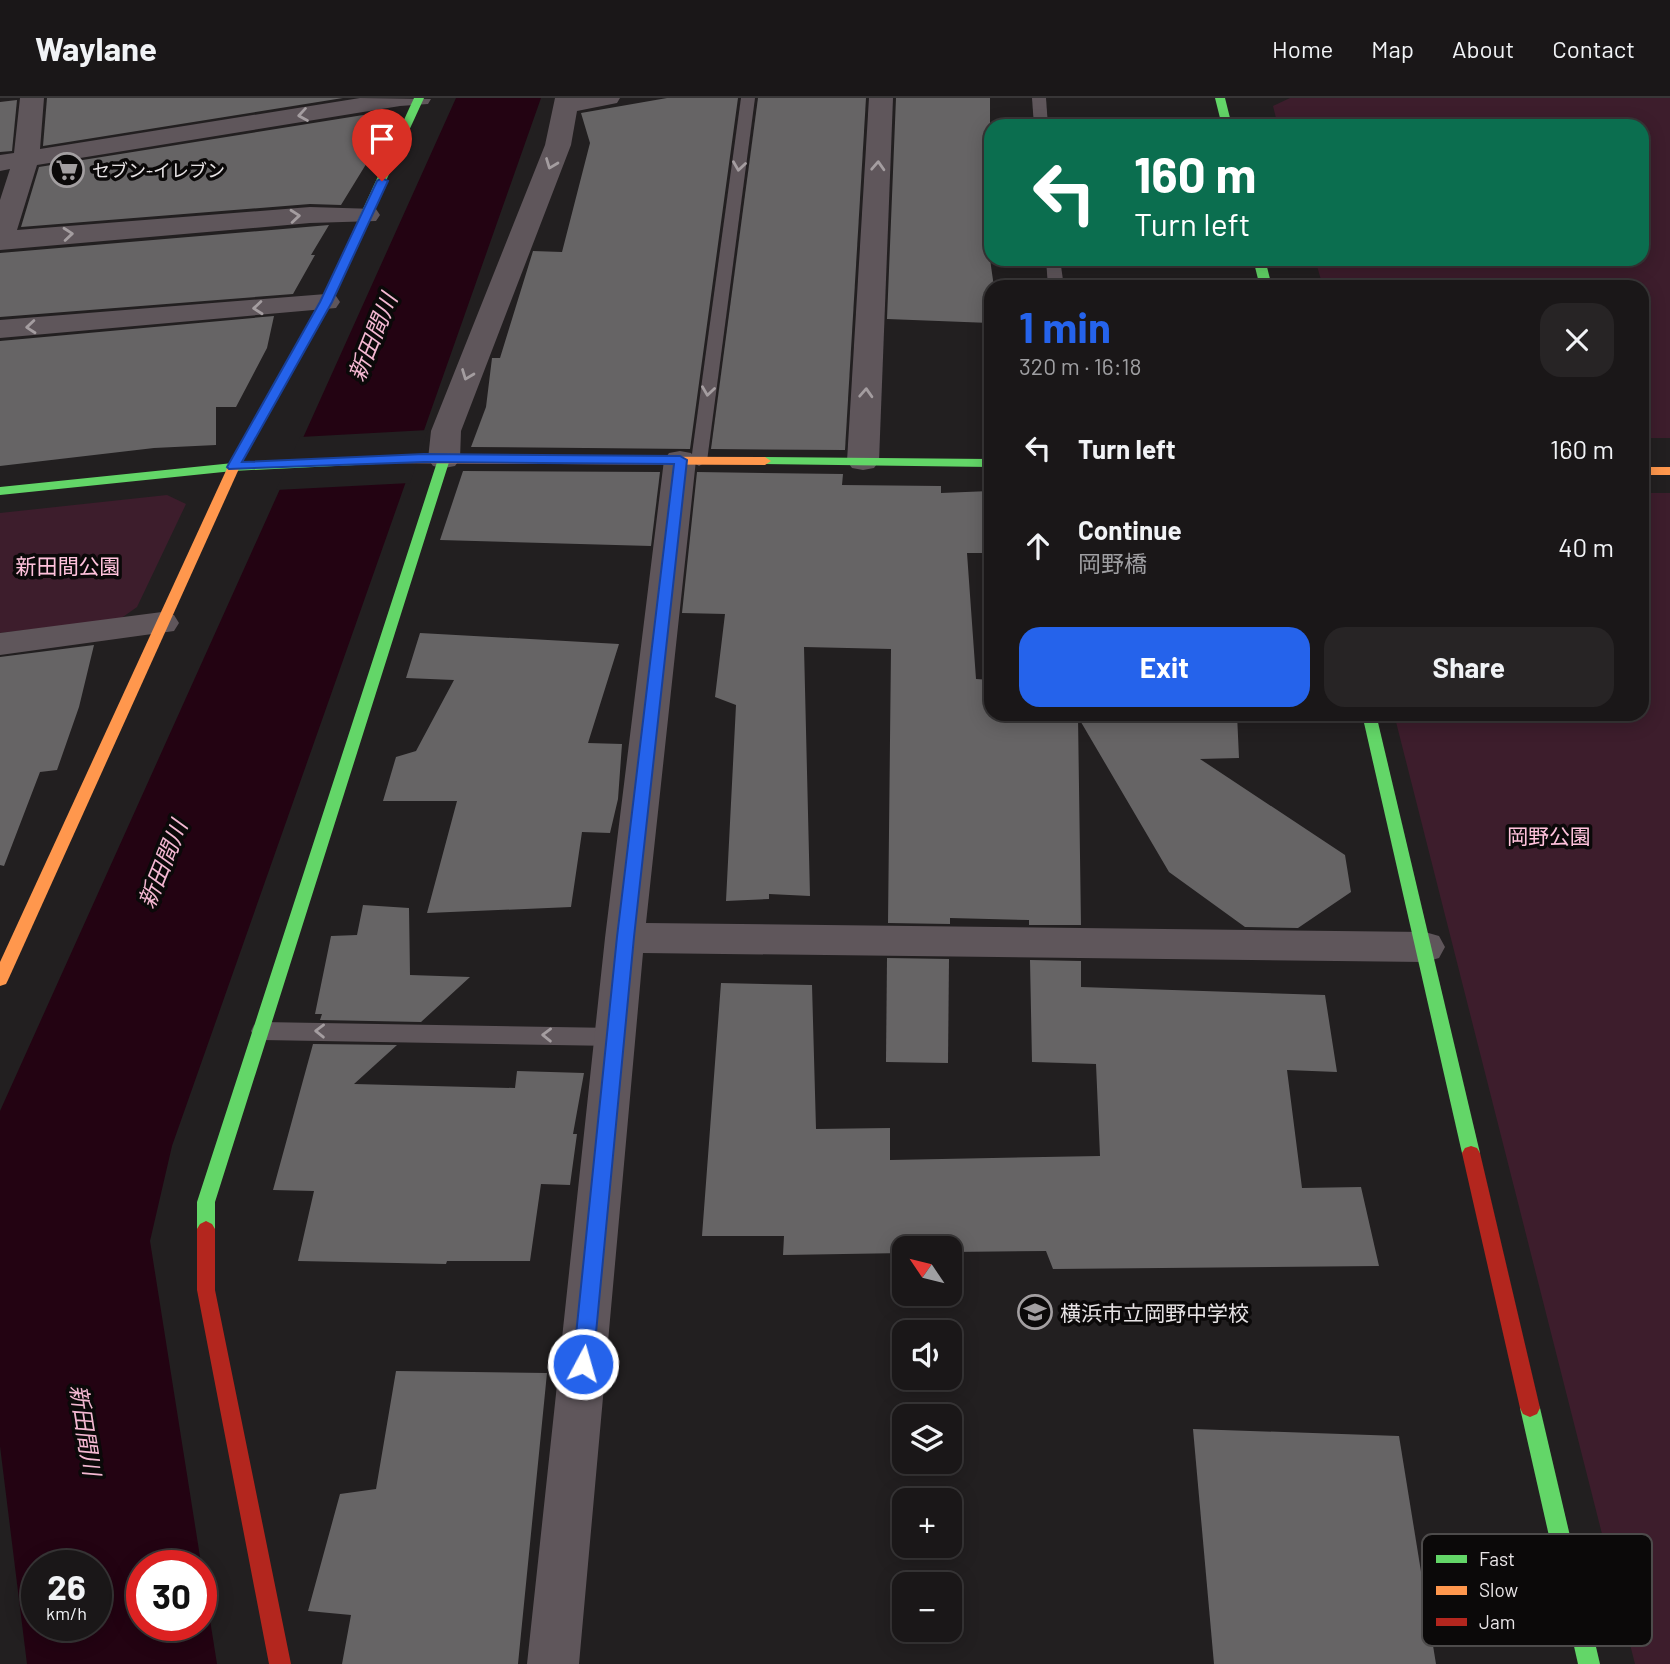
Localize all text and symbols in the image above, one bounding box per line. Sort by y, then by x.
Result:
text: Waylane [35,28,157,68]
text: Home [1272,34,1333,63]
text: Map [1371,34,1414,63]
text: About [1452,34,1514,63]
text: Contact [1552,34,1635,63]
one-way arrow [297,107,309,122]
pin [352,109,412,181]
icon: arrive [363,120,401,158]
text: 160 m [1134,144,1256,203]
icon: left [1019,147,1110,238]
supermarket icon: セブン-イレブン [48,151,86,189]
one-way arrow [545,157,559,169]
place label: セブン-イレブン [92,159,225,181]
one-way arrow [731,160,746,172]
one-way arrow [870,160,885,171]
text: Turn left [1134,204,1251,242]
one-way arrow [290,209,301,224]
one-way arrow [63,227,74,242]
water label: 新田間川 [342,286,403,385]
one-way arrow [252,300,263,315]
text: 1 min [1019,301,1111,351]
button: close [1540,303,1614,377]
one-way arrow [25,319,36,334]
text: 320 m · 16:18 [1019,352,1142,380]
one-way arrow [462,369,476,381]
one-way arrow [701,385,716,397]
one-way arrow [859,387,874,398]
icon: left [1019,429,1057,467]
text: Turn left [1078,433,1176,464]
text: 160 m [1550,433,1614,464]
text: Continue [1078,514,1182,545]
icon: ahead [1019,527,1057,565]
text: 40 m [1558,531,1614,562]
text: 岡野橋 [1078,549,1147,577]
park label: 新田間公園 [16,553,121,578]
button: Exit [1019,627,1310,707]
button: Share [1324,627,1614,707]
water label: 新田間川 [132,813,193,912]
park label: 岡野公園 [1507,823,1591,848]
one-way arrow [314,1024,325,1039]
one-way arrow [541,1028,552,1043]
north arrow [892,1236,962,1306]
map controls [892,1236,962,1642]
school or university icon: 横浜市立岡野中学校 [1016,1293,1054,1331]
place label: 横浜市立岡野中学校 [1060,1300,1249,1325]
button: sound [892,1320,962,1390]
position arrow [546,1327,620,1401]
water label: 新田間川 [65,1382,107,1481]
button: layers [892,1404,962,1474]
button: + [892,1488,962,1558]
legend [1422,1534,1652,1646]
text: Fast [1479,1547,1515,1570]
speed limit sign: 30 [126,1550,217,1641]
text: 26 [47,1565,86,1607]
button: − [892,1572,962,1642]
text: Slow [1479,1578,1518,1601]
text: km/h [46,1602,87,1624]
text: Jam [1479,1610,1515,1633]

